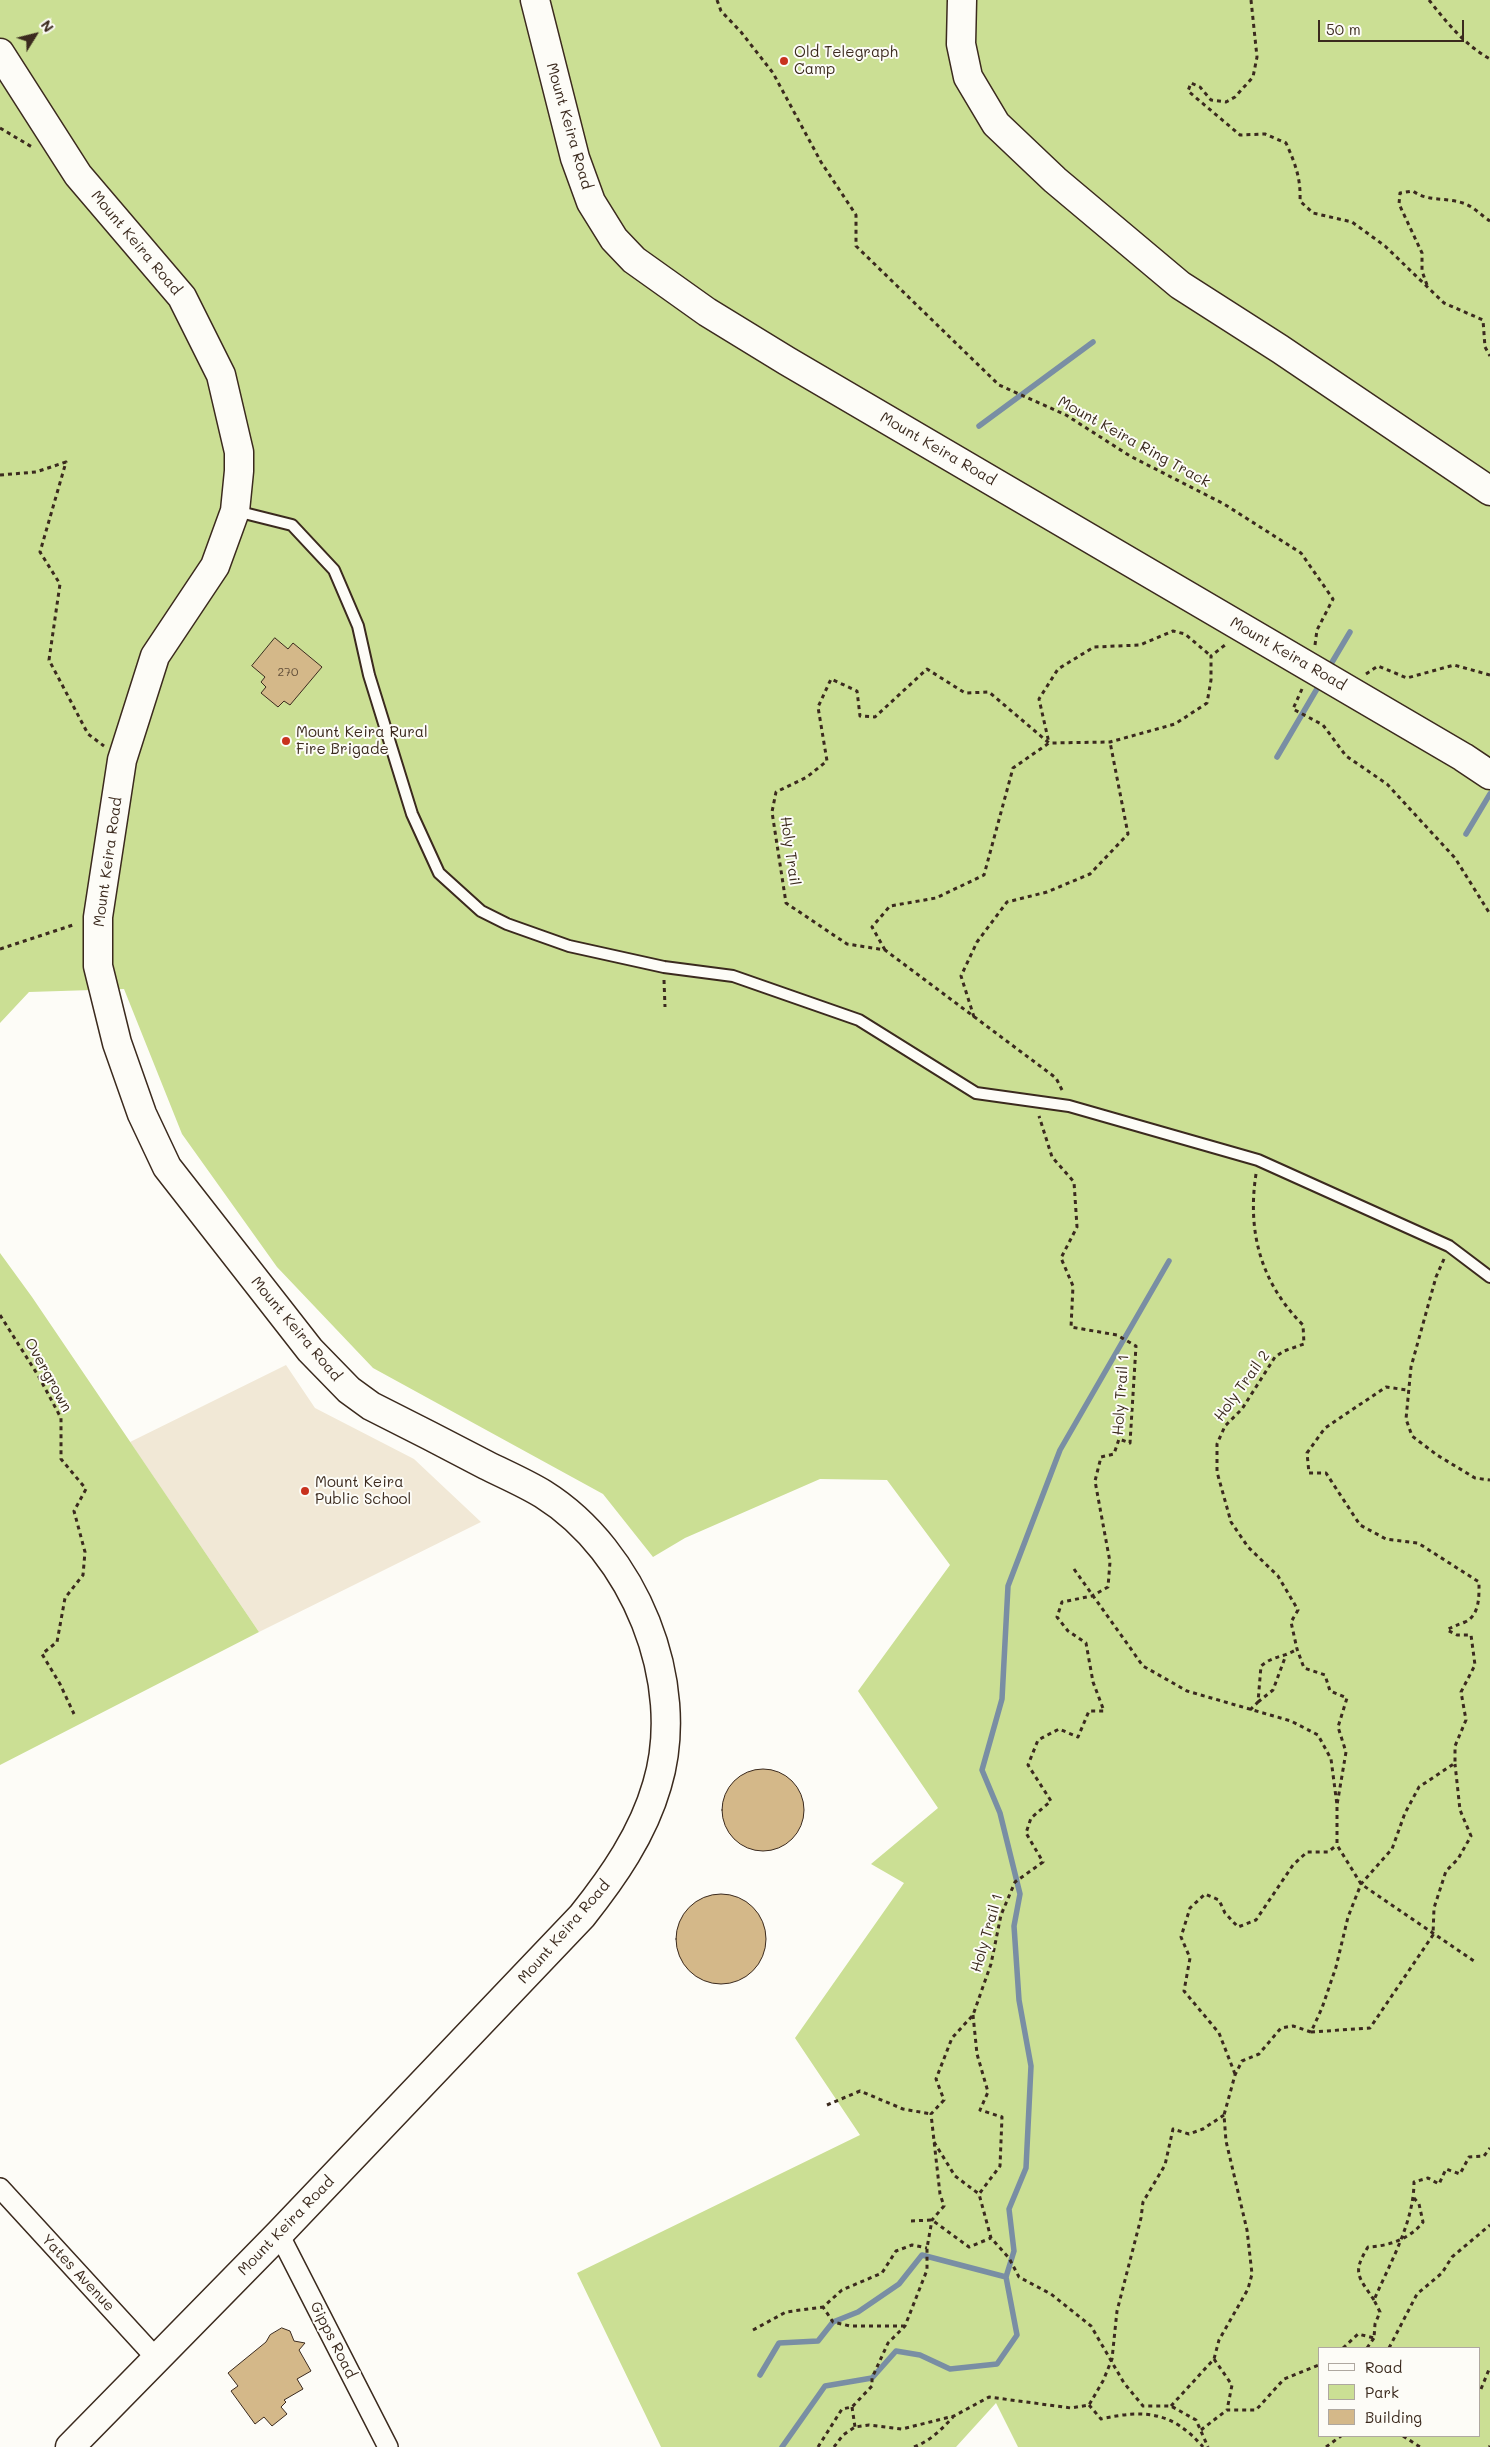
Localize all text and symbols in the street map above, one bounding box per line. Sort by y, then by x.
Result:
north arrow [10,10,60,60]
scale bar [1320,10,1466,42]
text: N [37,16,58,36]
text: 50 m [1326,19,1361,39]
place label: Old Telegraph Camp [794,43,898,78]
marker: Old Telegraph Camp [778,55,790,67]
street label: Mount Keira Road [542,61,596,191]
street label: Mount Keira Road [87,187,185,299]
street label: Mount Keira Ring Track [1055,393,1213,491]
street label: Mount Keira Road [877,409,999,489]
street label: Mount Keira Road [1227,614,1349,694]
house number: 270 [278,665,298,679]
place label: Mount Keira Rural Fire Brigade [296,723,428,758]
marker: Mount Keira Rural Fire Brigade [280,735,292,747]
street label: Mount Keira Road [90,796,126,928]
street label: Holy Trail [776,815,804,887]
street label: Mount Keira Road [247,1273,345,1385]
street label: Overgrown [20,1335,76,1415]
street label: Holy Trail 2 [1210,1347,1274,1425]
street label: Holy Trail 1 [1109,1354,1133,1436]
place label: Mount Keira Public School [315,1473,411,1508]
marker: Mount Keira Public School [299,1485,311,1497]
street label: Mount Keira Road [514,1877,614,1987]
street label: Holy Trail 1 [967,1892,1007,1974]
street label: Mount Keira Road [234,2173,338,2279]
street label: Yates Avenue [38,2231,118,2315]
street label: Gipps Road [306,2299,360,2381]
legend [1318,2347,1480,2437]
text: Road [1365,2357,1402,2377]
text: Park [1365,2382,1399,2402]
text: Building [1365,2407,1422,2427]

